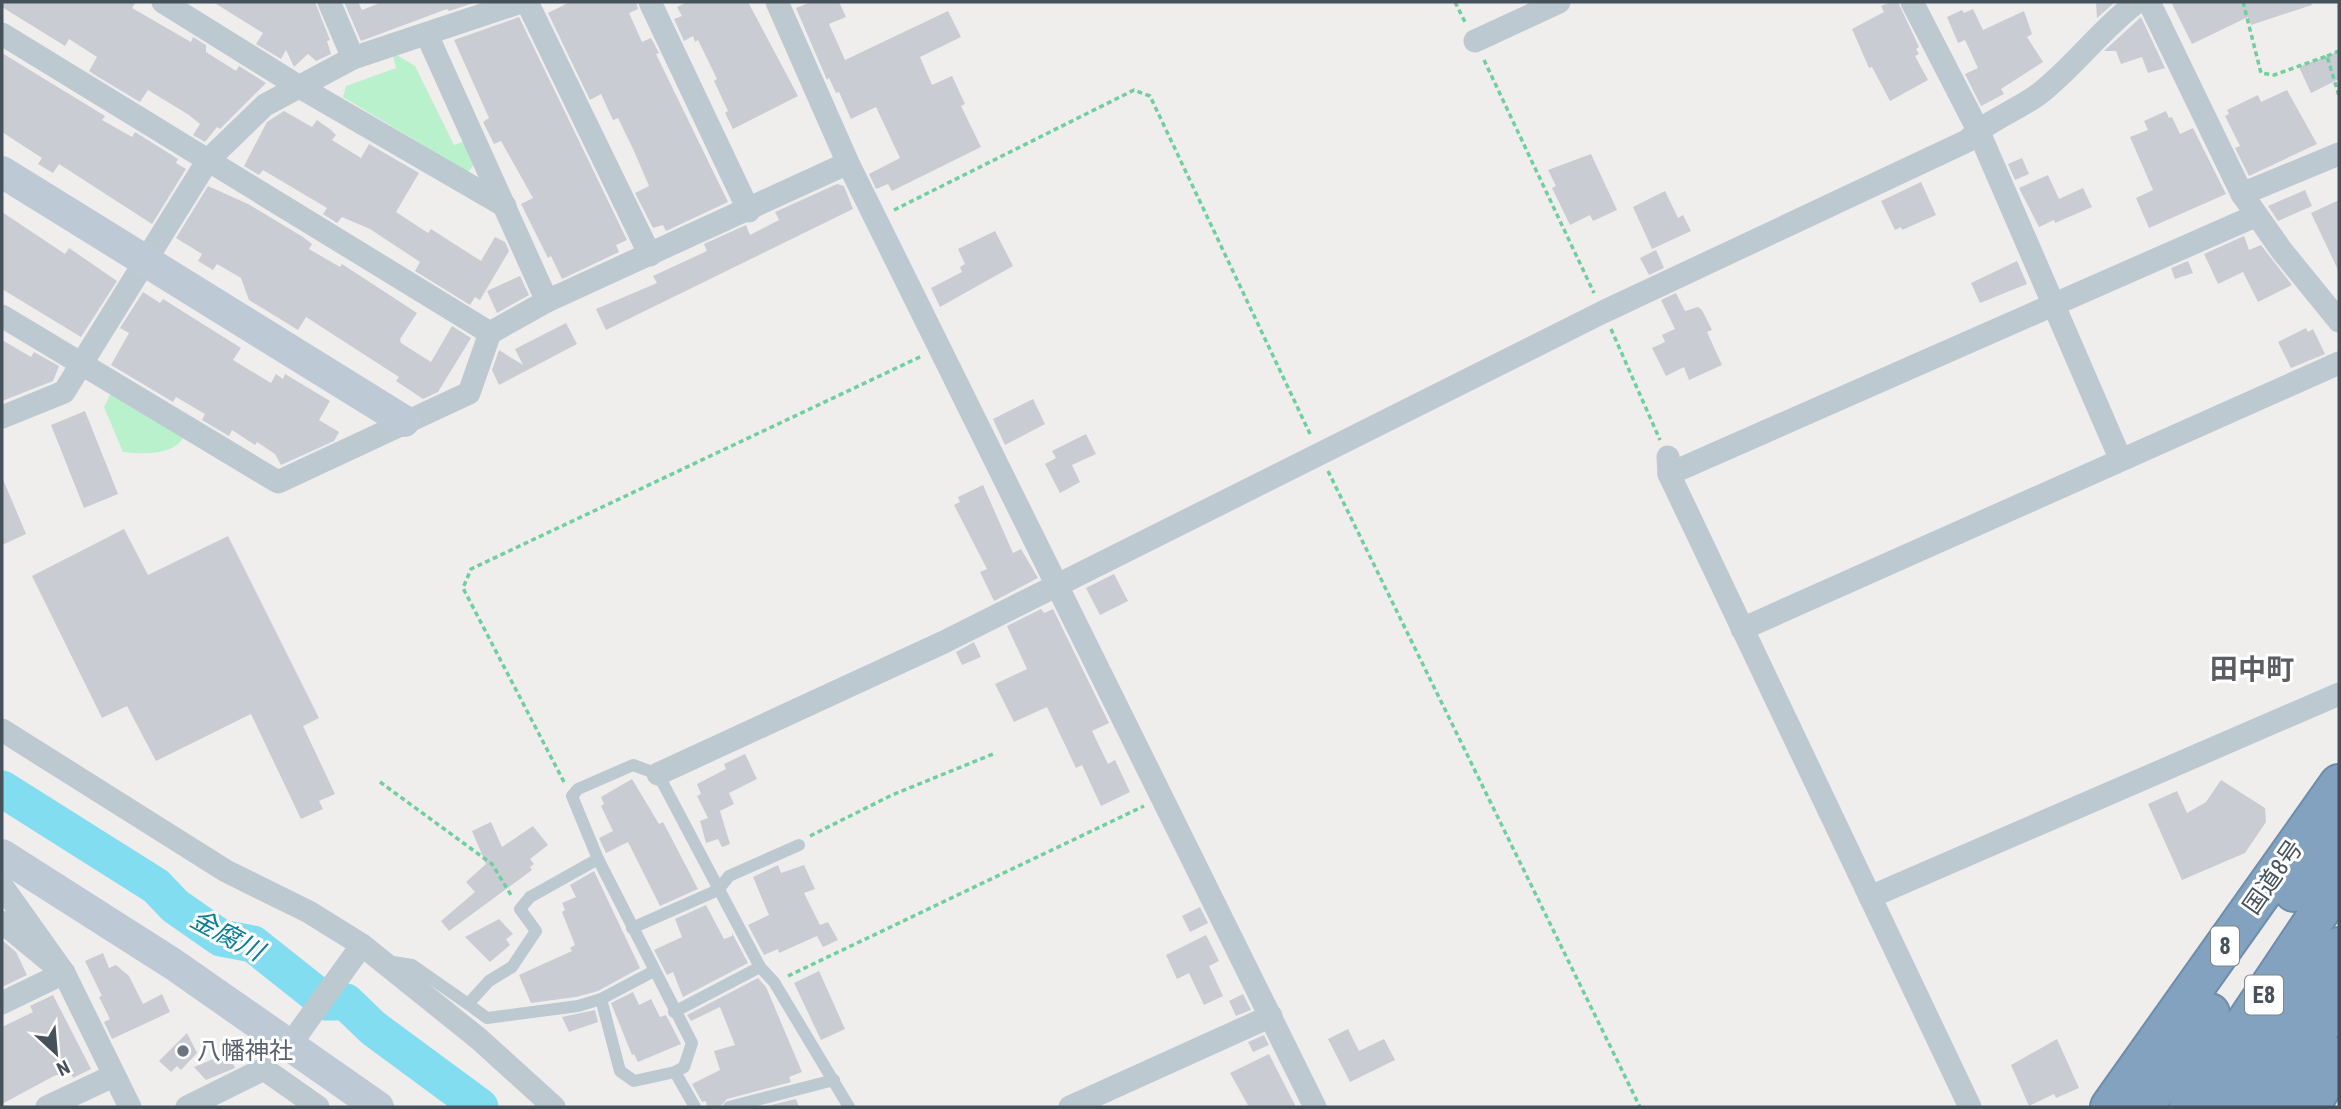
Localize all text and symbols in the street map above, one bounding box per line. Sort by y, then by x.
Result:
district label: 田中町 [2210,653,2294,686]
street label: 国道8号 [2237,835,2309,919]
water label: 金腐川 [186,903,271,968]
road number: 8 [2211,926,2239,965]
road number: E8 [2245,976,2283,1014]
north arrow [21,1018,91,1088]
place label: 八幡神社 [197,1037,293,1065]
marker: 八幡神社 [175,1043,191,1059]
text: N [53,1055,74,1081]

